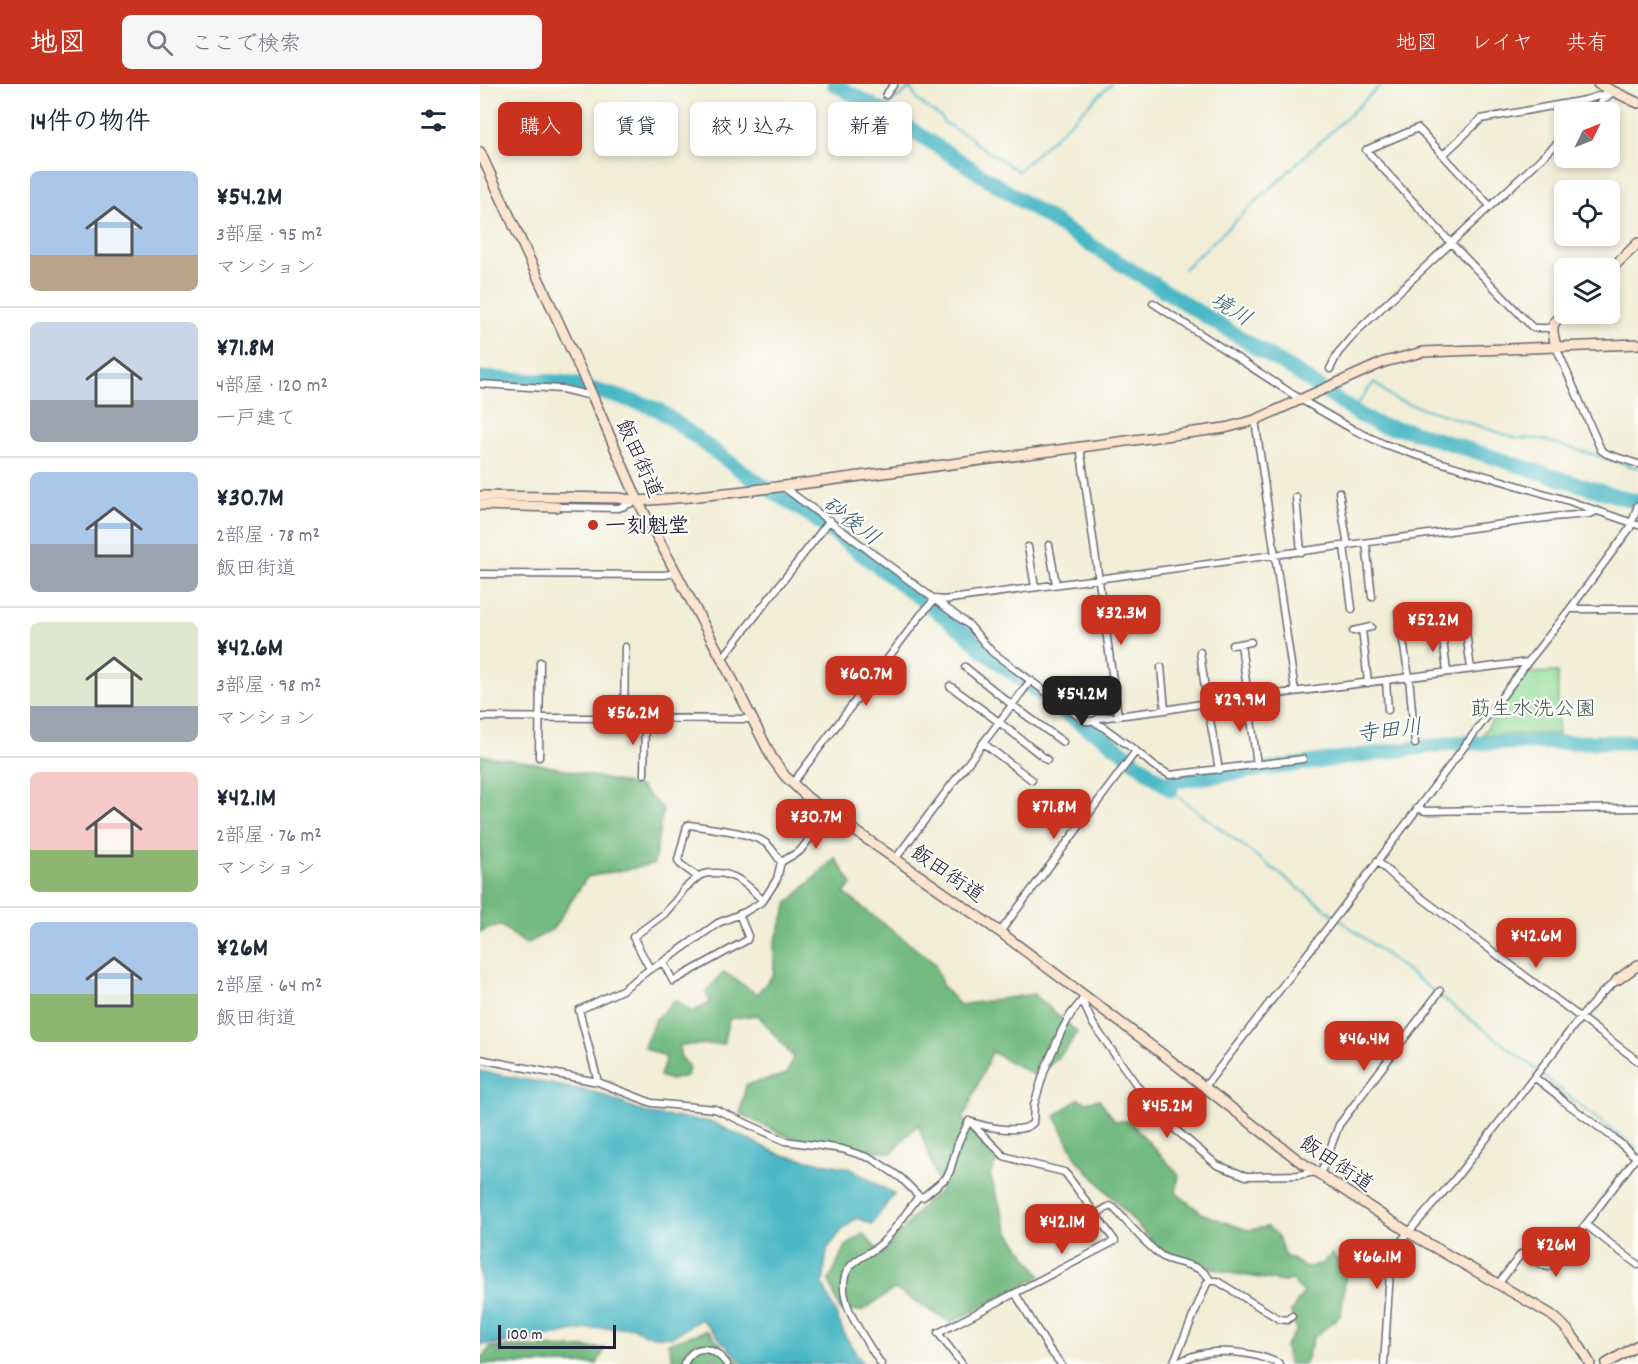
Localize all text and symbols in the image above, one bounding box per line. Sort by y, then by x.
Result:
search box [122,15,542,69]
text: 地図 [30,26,86,66]
icon: search [143,26,176,59]
text: ここで検索 [191,30,301,61]
text: 地図 [1396,30,1438,60]
text: レイヤ [1471,30,1533,60]
text: 共有 [1566,30,1608,60]
chip: 購入 [498,102,582,156]
chip: 賃貸 [594,102,678,156]
chip: 絞り込み [690,102,816,156]
chip: 新着 [828,102,912,156]
north arrow [1554,102,1620,168]
map controls [1554,102,1620,324]
icon: filters [417,104,450,137]
text: 14件の物件 [30,105,150,142]
text: ¥54.2M [216,180,282,217]
button: locate [1554,180,1620,246]
icon: home [78,195,150,267]
text: 3部屋 · 95 m² [216,222,323,250]
text: マンション [216,255,315,283]
button: layers [1554,258,1620,324]
water label: 境川 [1203,286,1257,336]
text: ¥71.8M [216,331,274,368]
icon: home [78,346,150,418]
text: 4部屋 · 120 m² [216,373,328,401]
text: 一戸建て [216,406,296,434]
street label: 飯田街道 [606,415,668,504]
text: ¥30.7M [216,481,284,518]
water label: 砂後川 [814,491,886,555]
icon: home [78,496,150,568]
place label: 一刻魁堂 [605,513,689,543]
marker: 一刻魁堂 [586,518,600,532]
text: 2部屋 · 78 m² [216,523,320,551]
text: 飯田街道 [216,556,296,584]
pin: ¥32.3M [1072,595,1170,646]
text: ¥32.3M [1095,600,1147,628]
pin: ¥52.2M [1384,602,1482,653]
text: ¥52.2M [1407,607,1459,635]
text: ¥42.6M [216,631,283,668]
icon: home [78,646,150,718]
pin: ¥60.7M [817,656,915,707]
text: ¥60.7M [839,661,893,689]
text: 3部屋 · 98 m² [216,673,321,701]
pin: ¥54.2M [1033,676,1131,727]
text: ¥54.2M [1056,681,1108,709]
pin: ¥29.9M [1191,682,1289,733]
text: ¥29.9M [1214,687,1266,715]
pin: ¥56.2M [584,695,682,746]
park label: 莇生水洗公園 [1470,696,1596,726]
text: ¥56.2M [607,700,659,728]
text: マンション [216,706,315,734]
water label: 寺田川 [1355,713,1424,752]
text: ¥42.1M [216,781,276,818]
pin: ¥71.8M [1005,789,1103,840]
text: ¥71.8M [1032,794,1076,822]
icon: home [78,796,150,868]
pin: ¥30.7M [767,799,865,850]
text: ¥30.7M [790,804,842,832]
text: 2部屋 · 76 m² [216,823,322,851]
street label: 飯田街道 [903,839,989,912]
text: マンション [216,856,315,884]
pin: ¥42.6M [1487,918,1585,969]
text: ¥42.6M [1510,923,1562,951]
text: ¥26M [216,931,268,968]
icon: home [78,946,150,1018]
text: 2部屋 · 64 m² [216,973,322,1001]
text: 飯田街道 [216,1006,296,1034]
pin: ¥46.4M [1315,1021,1413,1072]
text: ¥46.4M [1338,1026,1390,1054]
pin: ¥45.2M [1118,1088,1216,1139]
text: ¥45.2M [1141,1093,1193,1121]
street label: 飯田街道 [1292,1130,1379,1201]
pin: ¥42.1M [1013,1204,1111,1255]
text: ¥42.1M [1039,1209,1085,1237]
pin: ¥26M [1520,1227,1592,1278]
text: ¥26M [1536,1232,1576,1260]
pin: ¥66.1M [1328,1239,1426,1290]
text: ¥66.1M [1353,1244,1401,1272]
scale bar [498,1322,616,1350]
text: 100 m [507,1324,543,1347]

